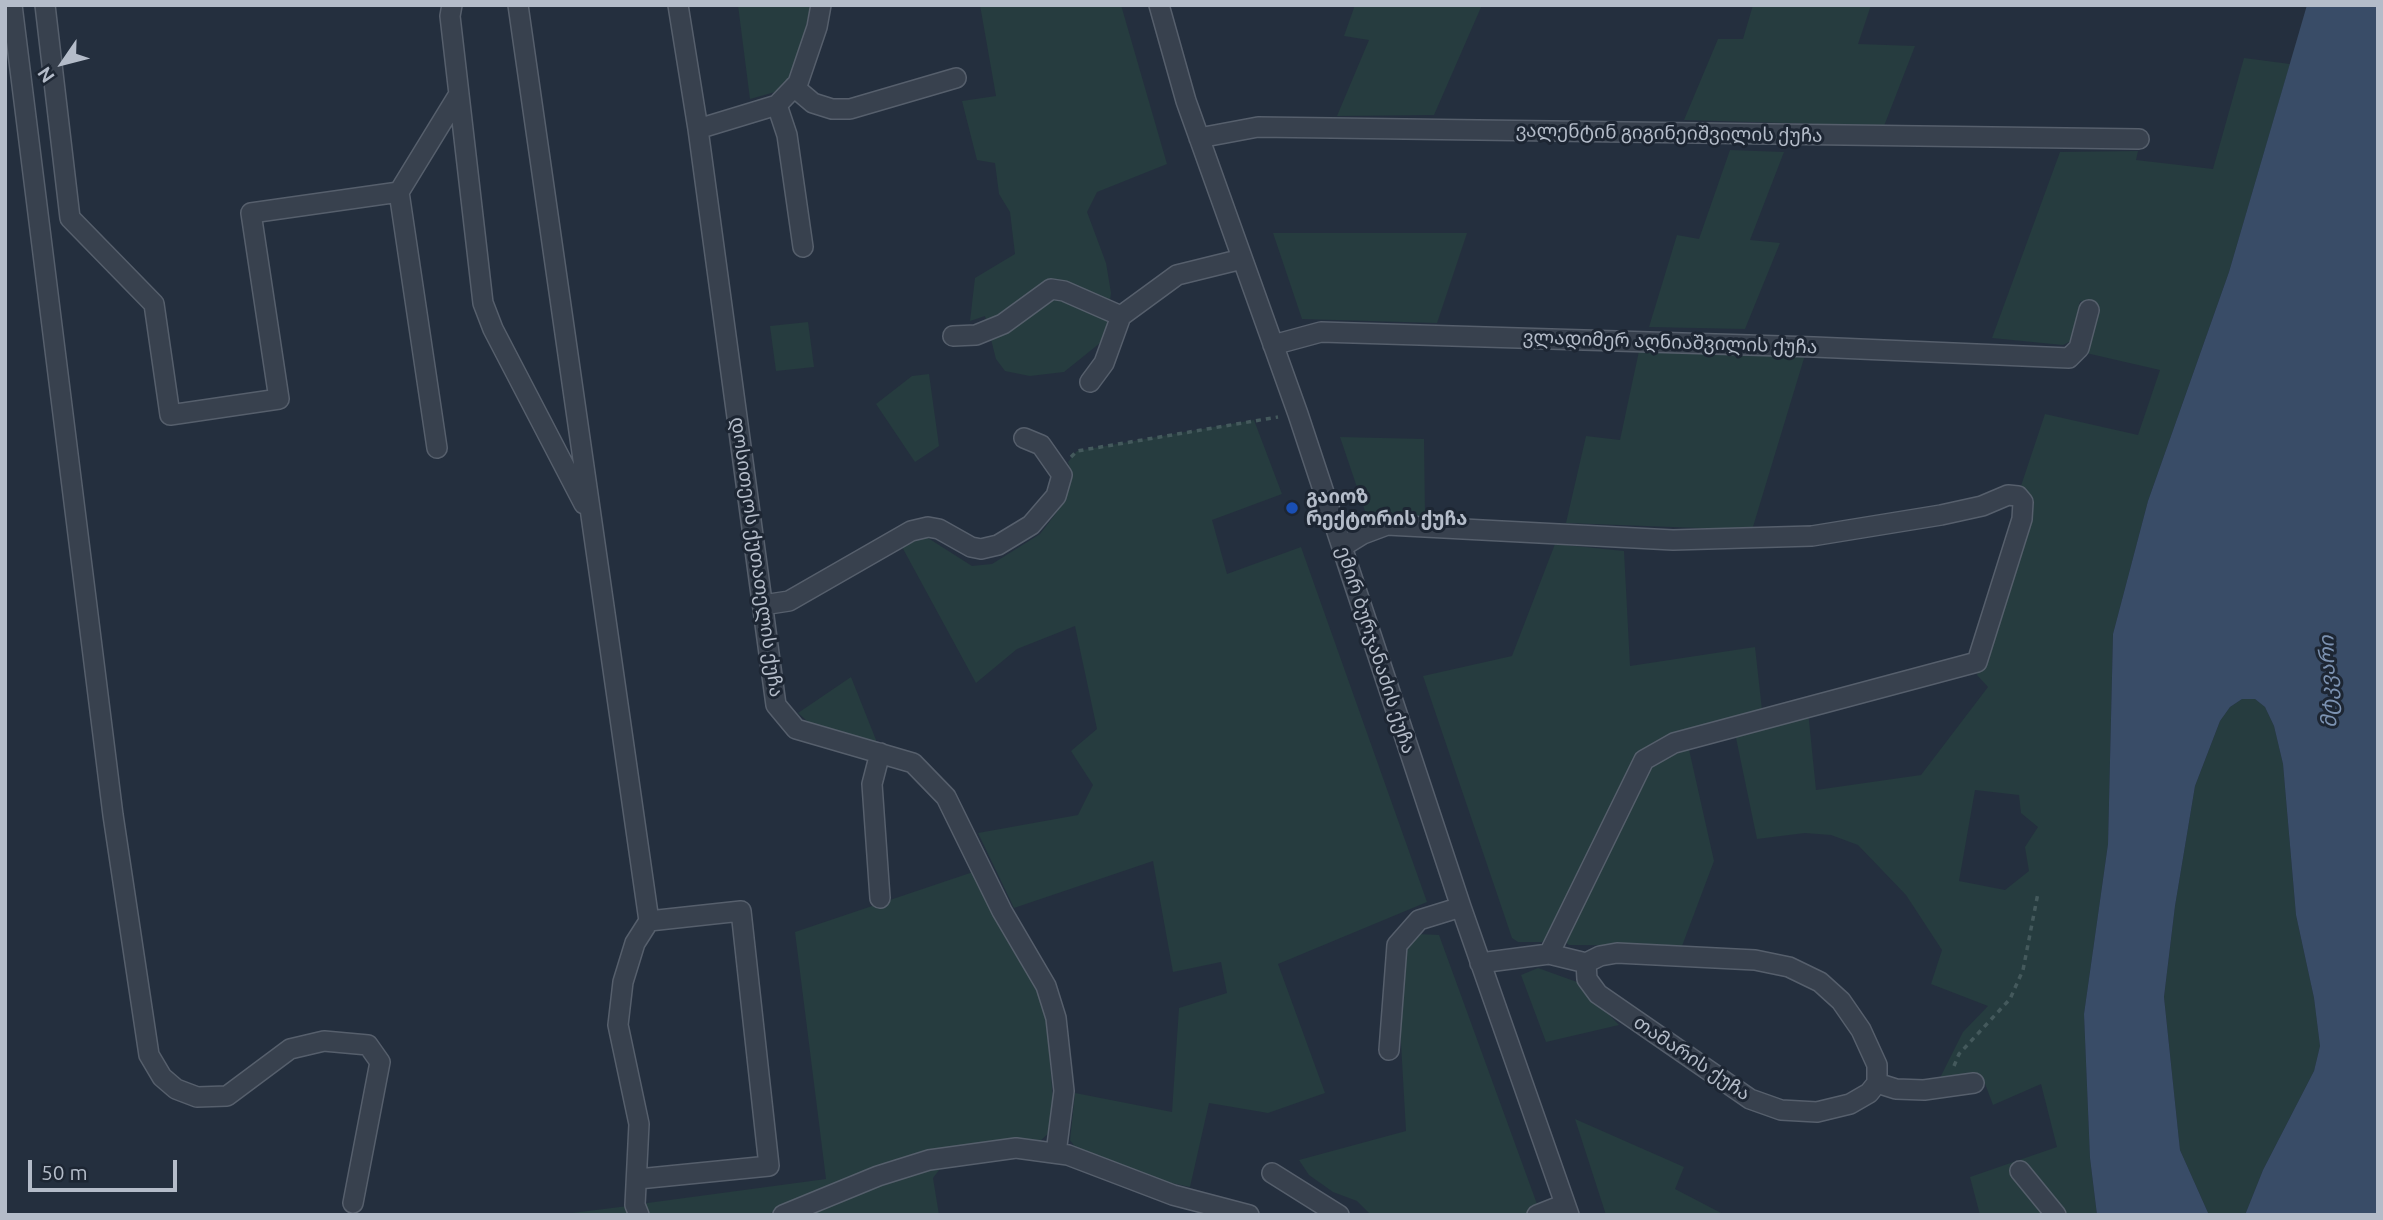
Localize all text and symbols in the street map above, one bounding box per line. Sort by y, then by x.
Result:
north arrow [28,28,98,98]
text: N [33,63,59,87]
street label: ვალენტინ გიგინეიშვილის ქუჩა [1515,119,1823,147]
street label: ვლადიმერ აღნიაშვილის ქუჩა [1522,325,1818,359]
street label: დოსითეოს ქუთათელის ქუჩა [726,415,788,699]
place label: გაიოზ რექტორის ქუჩა [1306,486,1467,530]
marker: გაიოზ რექტორის ქუჩა [1284,500,1300,516]
street label: ემირ ბურჯანაძის ქუჩა [1332,543,1420,757]
water label: მტკვარი [2314,635,2342,729]
street label: თამარის ქუჩა [1629,1011,1755,1105]
scale bar [32,1146,180,1190]
text: 50 m [41,1160,88,1184]

